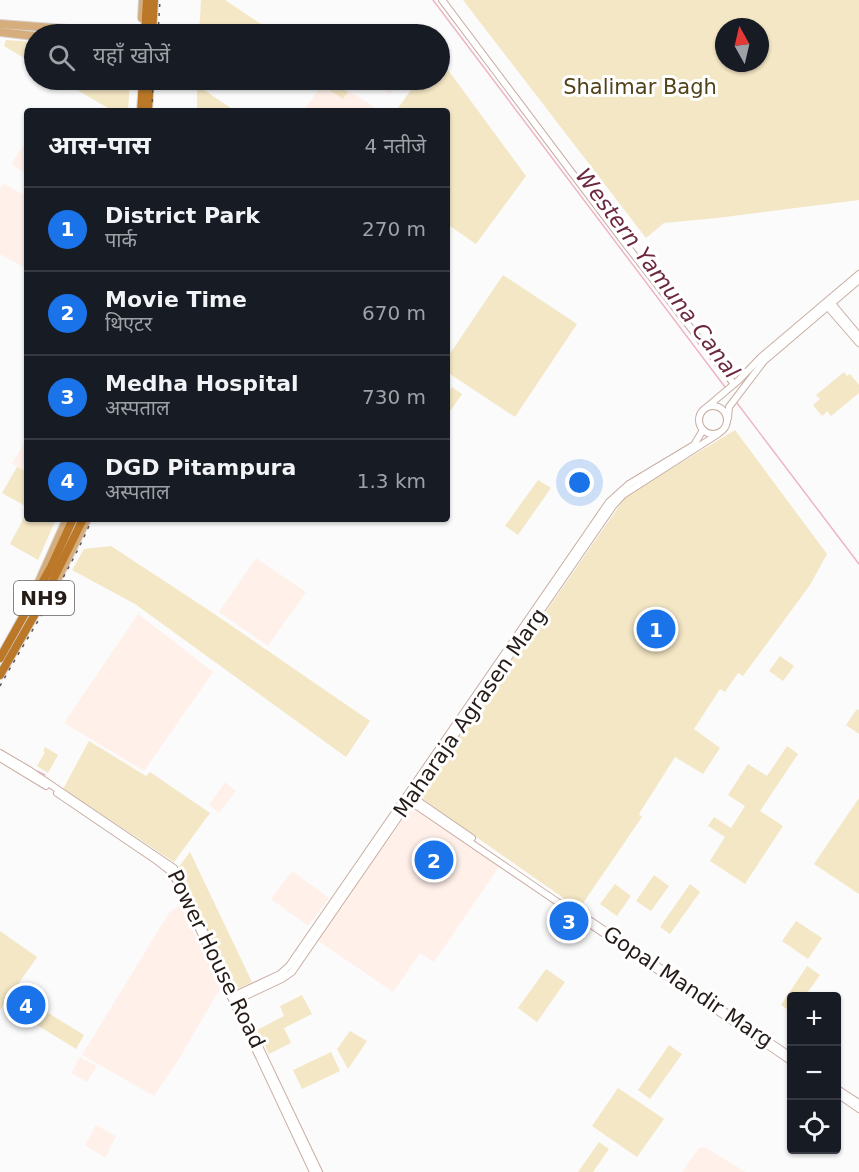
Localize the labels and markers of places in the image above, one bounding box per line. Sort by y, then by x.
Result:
pin: 1 [636,606,676,652]
pin: 2 [414,838,454,882]
pin: 3 [550,898,588,944]
pin: 4 [6,982,46,1028]

